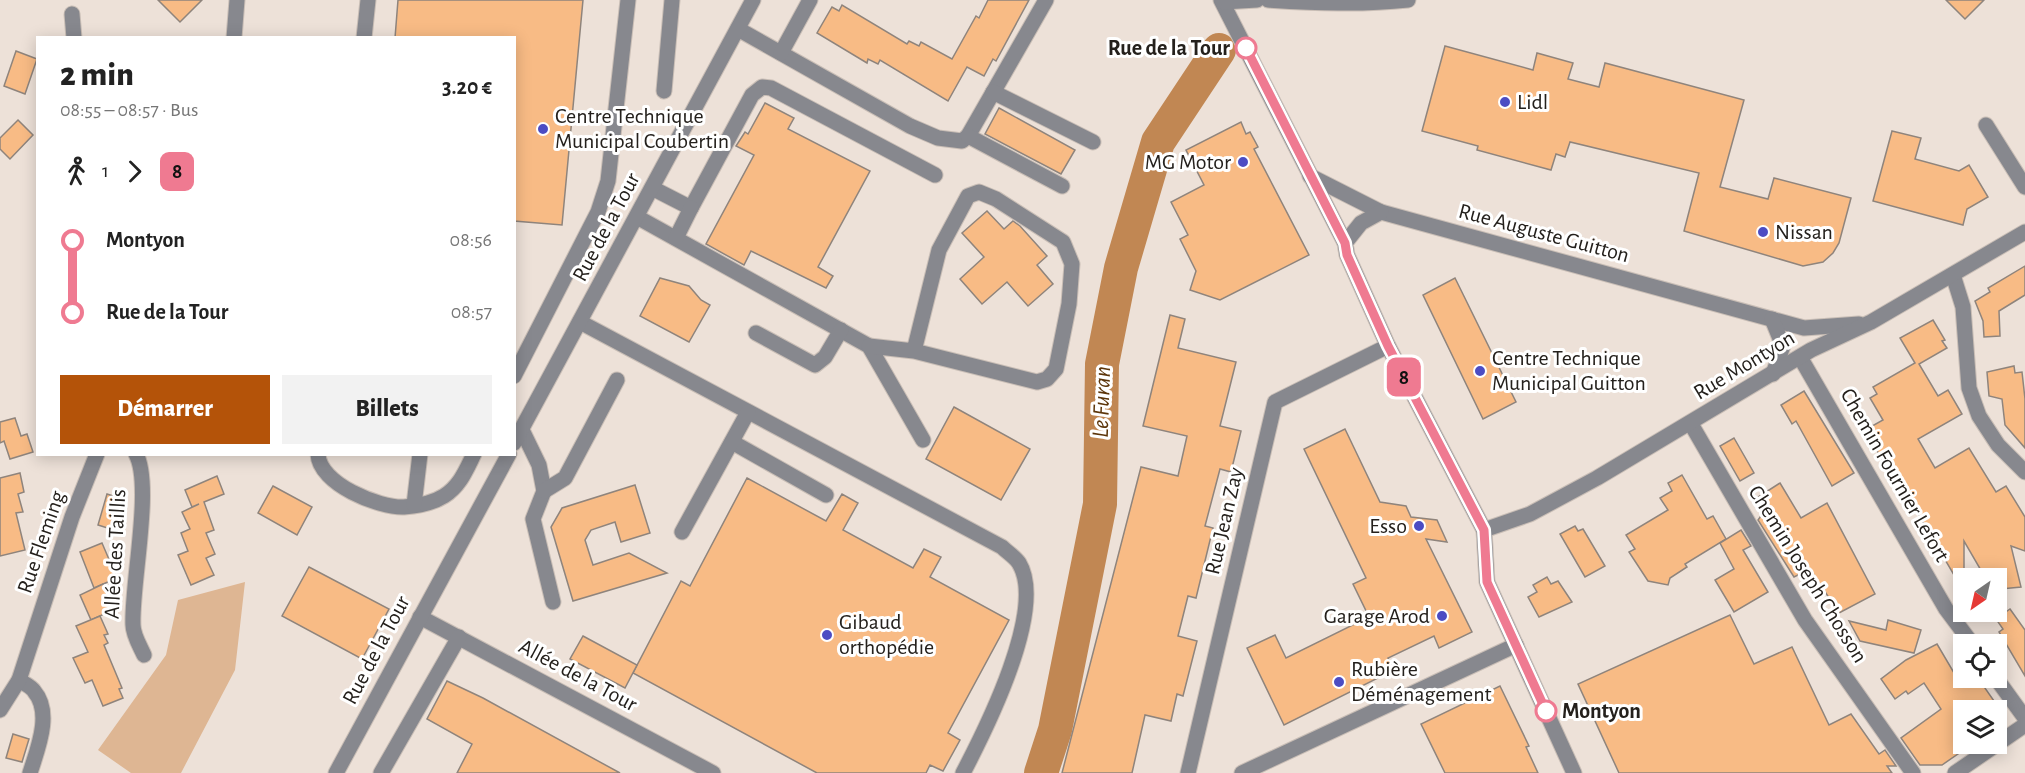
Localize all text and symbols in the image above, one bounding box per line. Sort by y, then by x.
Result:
place label: Rue de la Tour [1108,37,1230,59]
marker: Rue de la Tour [1235,37,1257,59]
text: 2 min [60,59,134,92]
text: 3.20 € [442,76,492,98]
place label: Lidl [1517,91,1548,113]
marker: Lidl [1498,95,1512,109]
text: 08:55 – 08:57 · Bus [60,100,198,120]
place label: Centre Technique Municipal Coubertin [555,105,729,152]
marker: Centre Technique Municipal Coubertin [536,122,550,136]
place label: MG Motor [1145,151,1231,173]
icon: walk [60,155,93,188]
icon: forward [118,155,151,188]
marker: MG Motor [1236,155,1250,169]
text: 1 [102,161,109,181]
text: 8 [172,161,182,182]
street label: Rue de la Tour [568,169,644,285]
street label: Rue Auguste Guitton [1456,200,1632,266]
place label: Nissan [1775,221,1833,243]
marker: Nissan [1756,225,1770,239]
text: Montyon [106,229,185,251]
text: 08:56 [450,230,492,250]
text: Rue de la Tour [106,301,228,323]
text: 08:57 [451,302,492,322]
street label: Rue Montyon [1690,326,1798,404]
place label: Centre Technique Municipal Guitton [1492,347,1646,394]
line badge: 8 [1384,358,1424,397]
marker: Centre Technique Municipal Guitton [1473,364,1487,378]
water label: Le Furan [1089,366,1115,438]
text: 8 [1399,367,1409,388]
button: Démarrer [60,375,270,444]
button: Billets [282,375,492,444]
street label: Chemin Fournier Lefort [1836,385,1954,565]
street label: Rue Jean Zay [1201,465,1247,577]
street label: Chemin Joseph Chosson [1744,481,1872,667]
street label: Rue Fleming [13,488,69,596]
street label: Allée des Taillis [101,489,129,619]
place label: Esso [1369,515,1407,537]
marker: Esso [1412,519,1426,533]
north arrow [1953,568,2007,622]
map controls [1953,568,2007,754]
street label: Rue de la Tour [338,592,414,708]
place label: Garage Arod [1324,605,1430,627]
marker: Garage Arod [1435,609,1449,623]
place label: Gibaud orthopédie [839,611,934,658]
marker: Gibaud orthopédie [820,628,834,642]
button: locate [1953,634,2007,688]
street label: Allée de la Tour [515,635,641,715]
place label: Rubière Déménagement [1351,658,1492,705]
marker: Rubière Déménagement [1332,675,1346,689]
marker: Montyon [1535,700,1557,722]
place label: Montyon [1562,700,1641,723]
button: layers [1953,700,2007,754]

